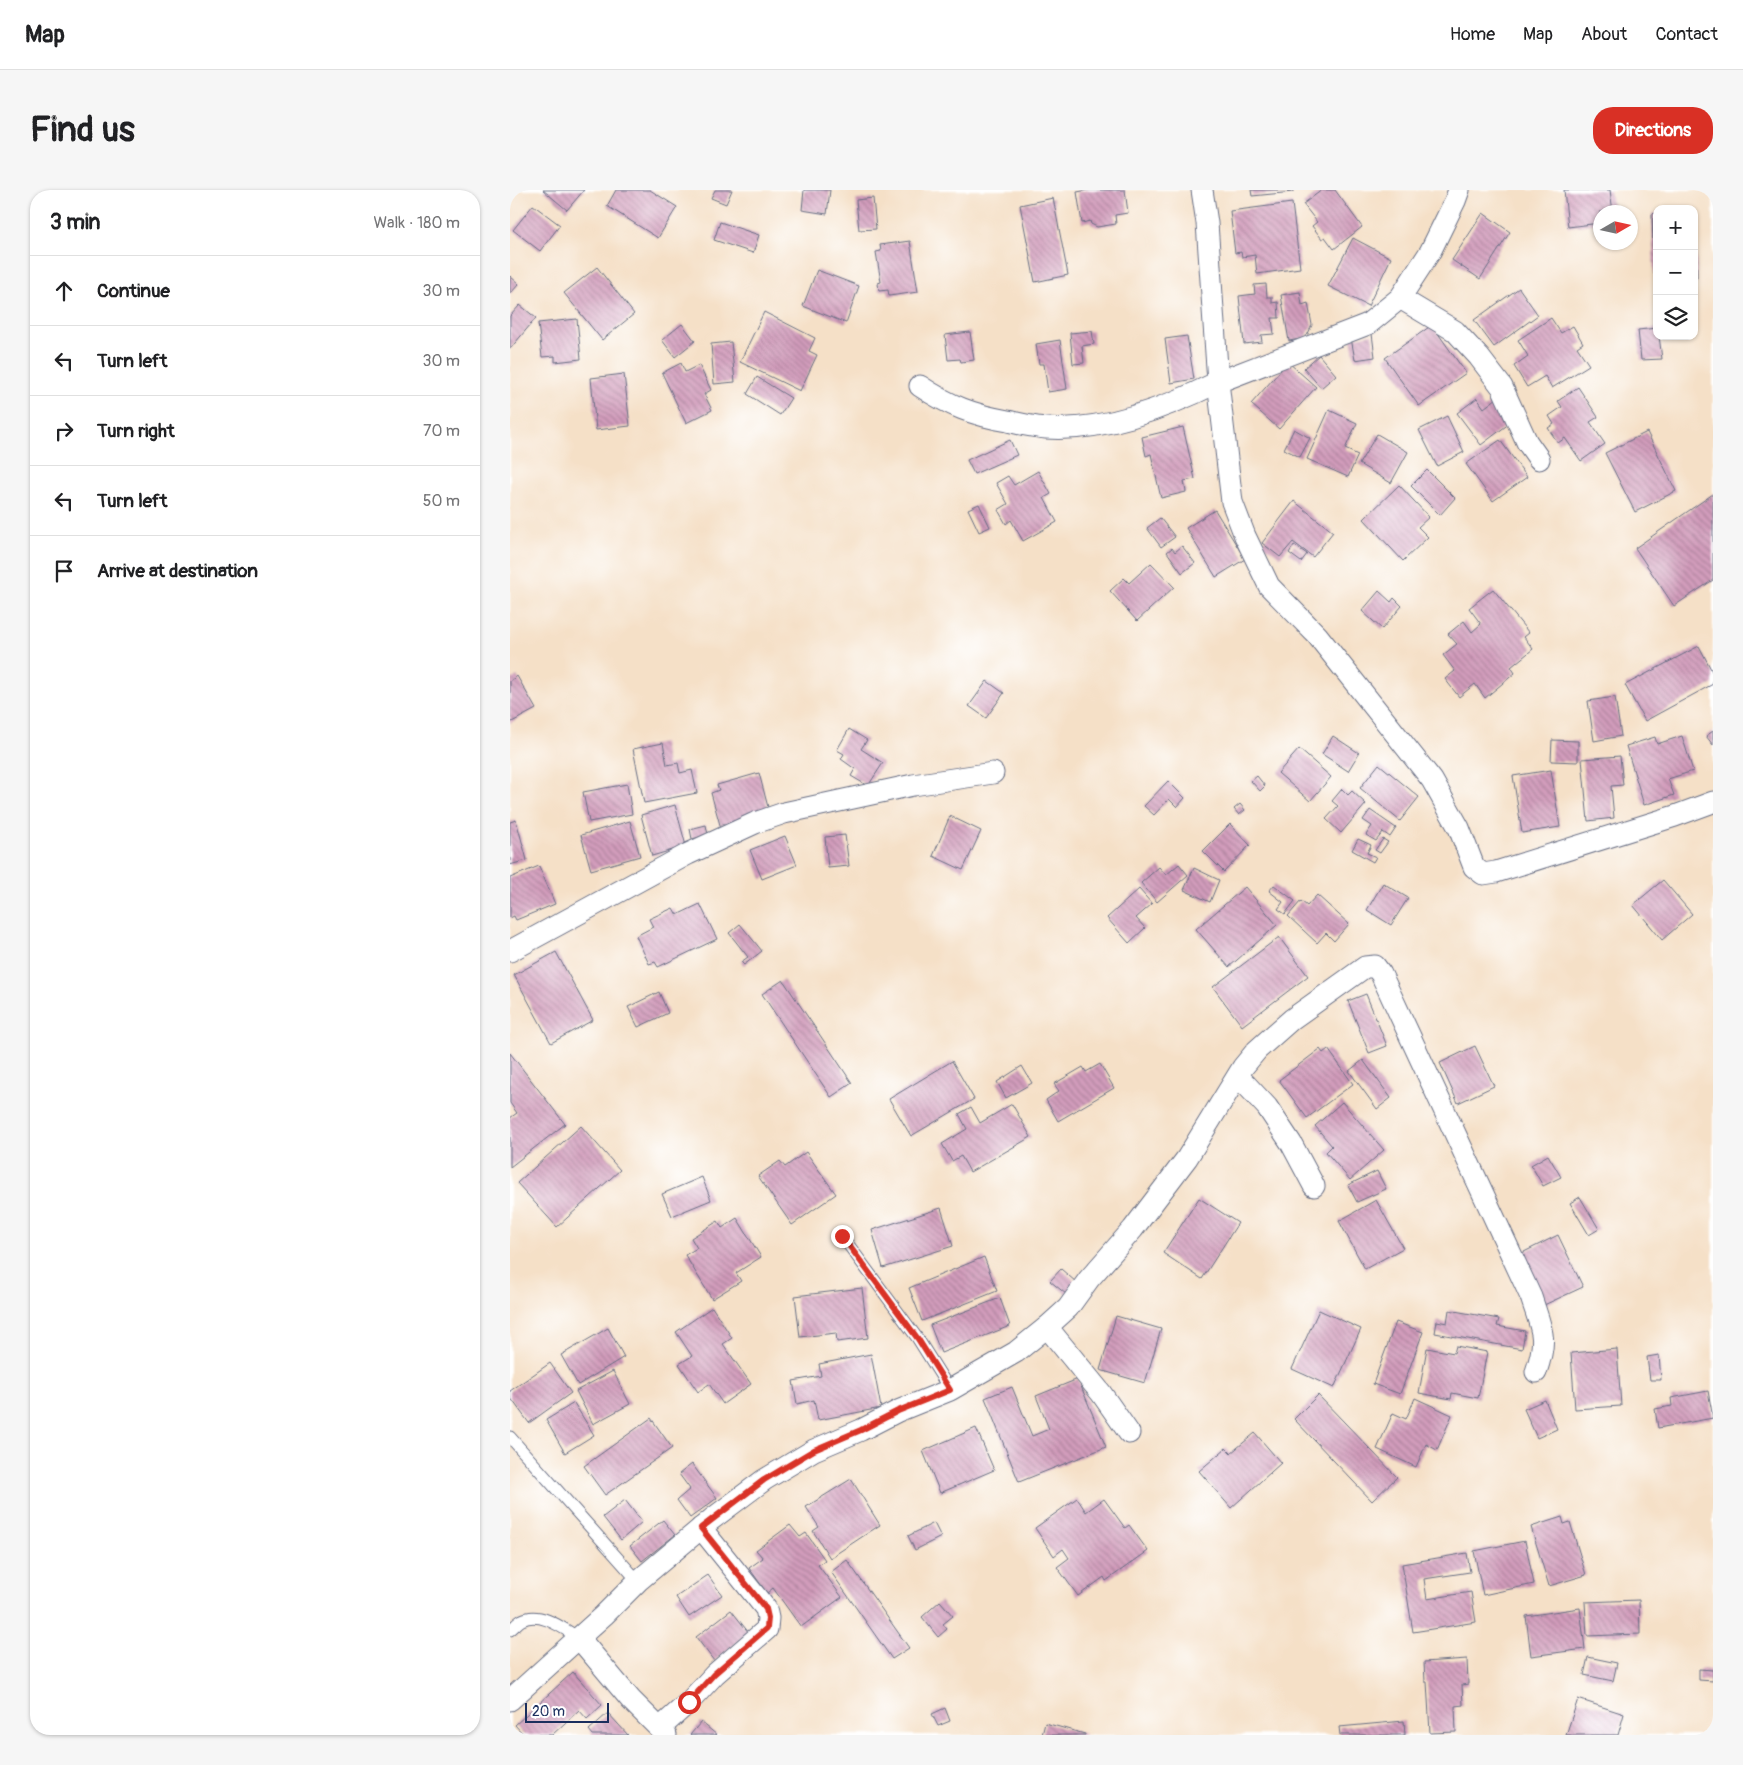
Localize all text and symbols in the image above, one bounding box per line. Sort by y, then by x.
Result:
text: Map [25,20,65,49]
text: Home [1450,23,1495,46]
text: Map [1523,23,1553,46]
text: About [1581,23,1627,46]
text: Contact [1655,23,1718,46]
button: Directions [1593,107,1713,154]
text: Find us [30,108,135,152]
north arrow [1593,205,1638,250]
map controls [1653,205,1698,340]
button: + [1653,205,1698,250]
text: 3 min [50,209,100,236]
text: Walk · 180 m [373,213,460,233]
button: − [1653,250,1698,295]
icon: ahead [50,277,78,305]
text: Continue [97,279,170,303]
text: 30 m [422,281,460,301]
button: layers [1653,295,1698,340]
icon: left [50,347,78,375]
text: Turn left [97,349,167,373]
text: 30 m [422,351,460,371]
icon: right [50,417,78,445]
text: Turn right [97,419,175,443]
text: 70 m [423,421,460,441]
icon: left [50,487,78,515]
text: Turn left [97,489,167,513]
text: 50 m [423,491,460,511]
icon: arrive [50,557,78,585]
text: Arrive at destination [97,559,258,583]
route end [831,1225,854,1248]
route start [678,1691,701,1714]
scale bar [525,1700,609,1723]
text: 20 m [532,1703,565,1720]

